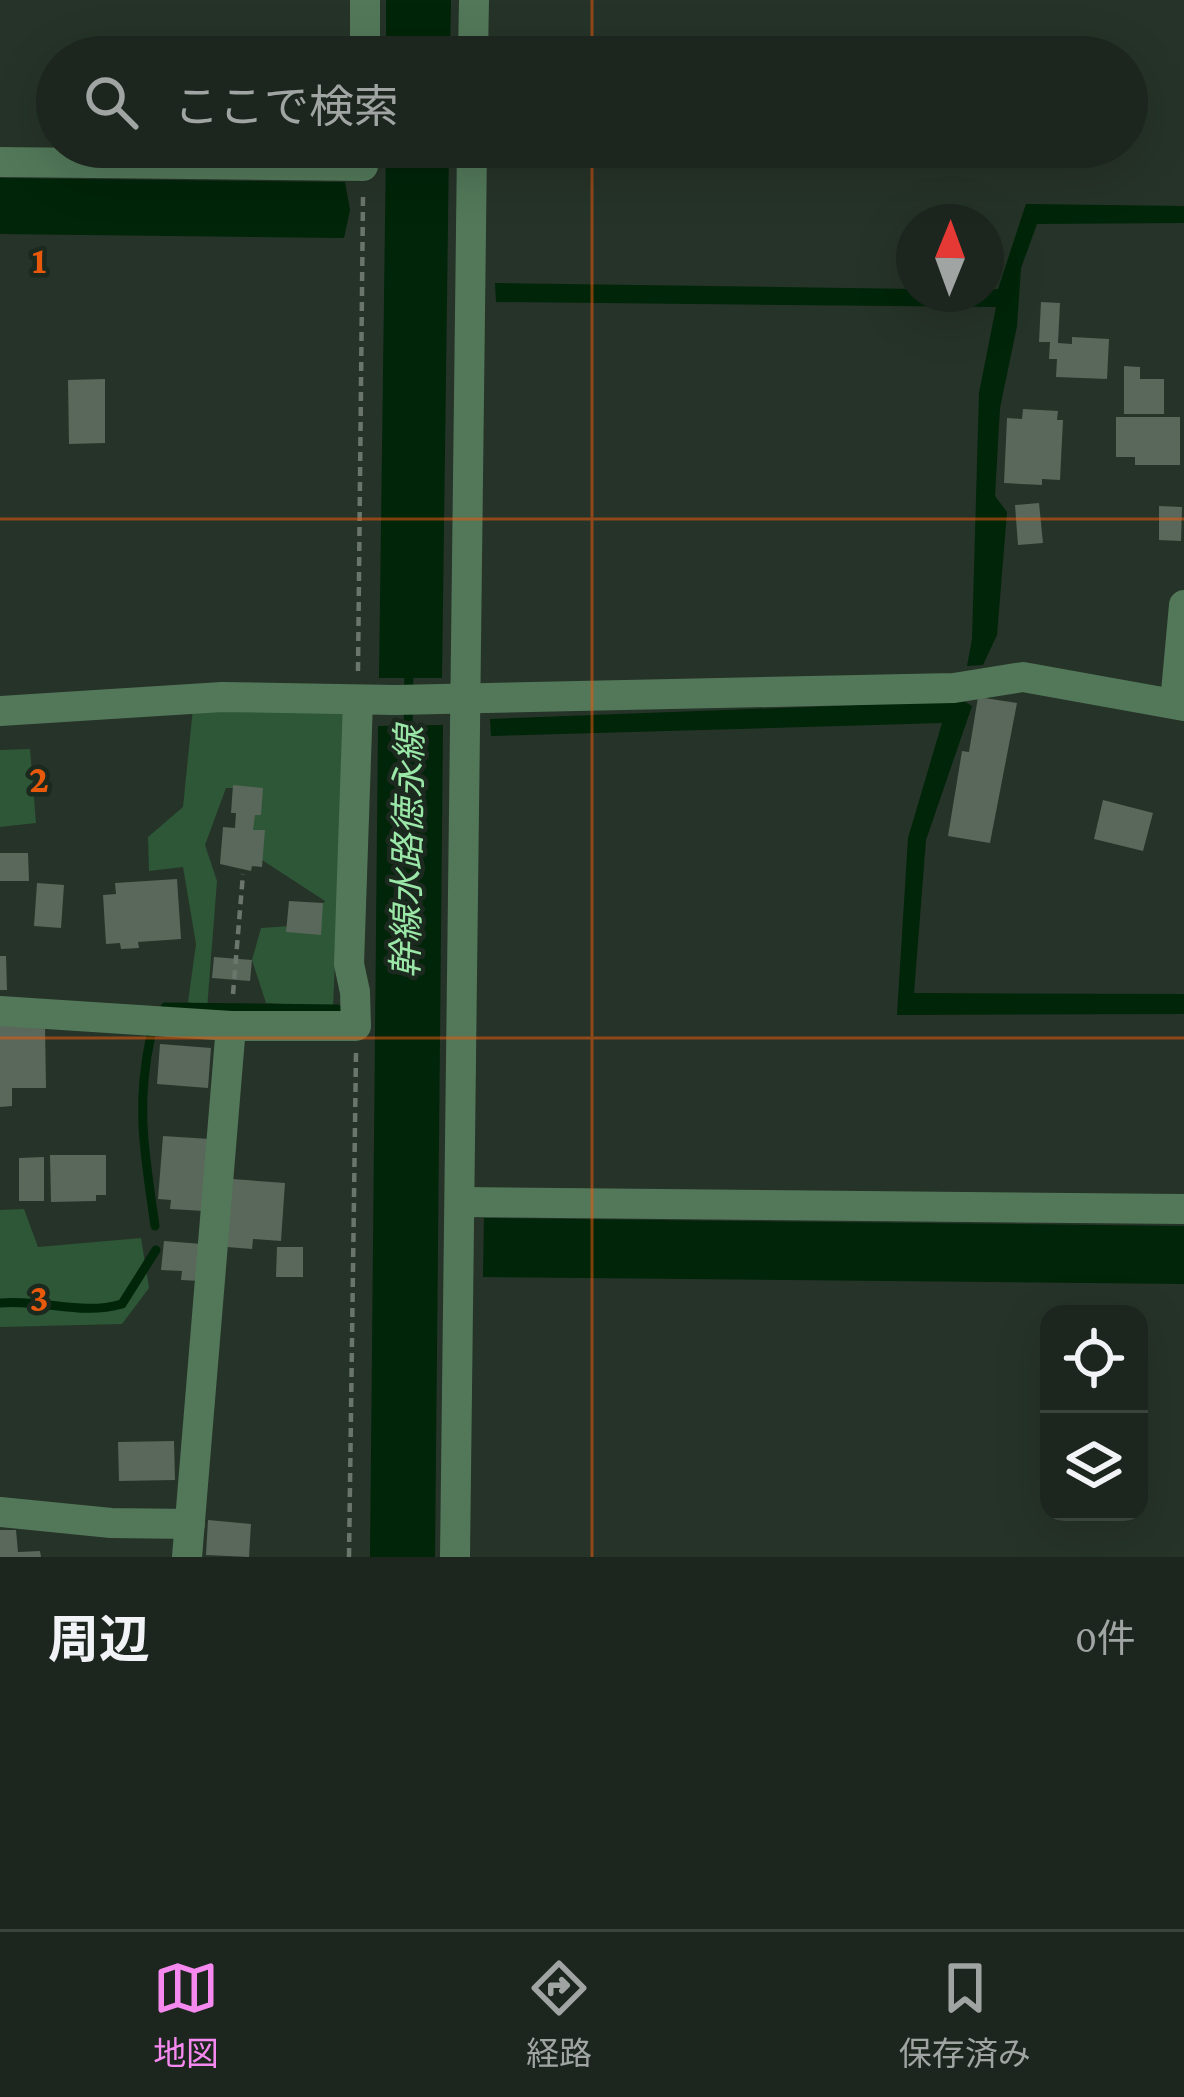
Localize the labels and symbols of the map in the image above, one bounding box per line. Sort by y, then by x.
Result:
north arrow [896,204,1004,312]
text: 1 [32,238,46,281]
water label: 幹線水路徳永線 [386,722,430,978]
text: 2 [29,757,49,800]
text: 3 [29,1276,49,1319]

